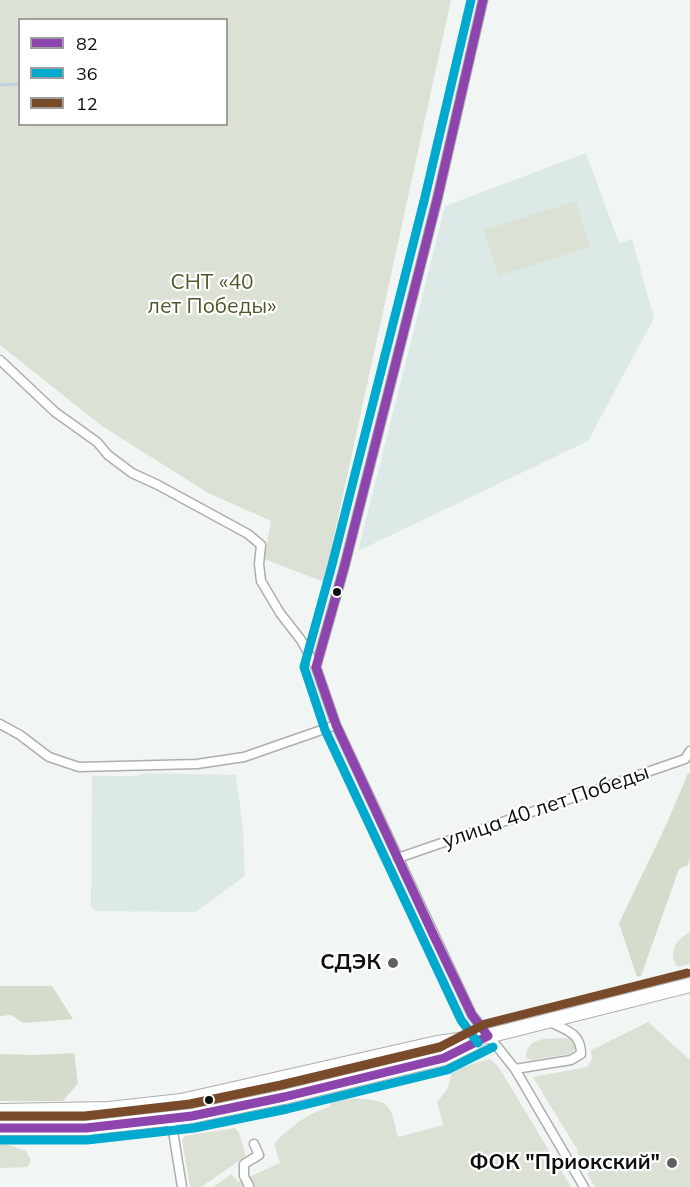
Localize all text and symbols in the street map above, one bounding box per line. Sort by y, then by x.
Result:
legend [18,18,228,126]
text: 82 [76,32,98,55]
text: 36 [76,62,98,85]
text: 12 [76,92,98,115]
park label: СНТ «40 лет Победы» [148,270,276,320]
unlabelled marker [331,586,343,598]
street label: улица 40 лет Победы [439,760,653,854]
place label: СДЭК [320,950,381,976]
marker: СДЭК [386,956,400,970]
unlabelled marker [203,1094,215,1106]
place label: ФОК "Приокский" [470,1150,660,1176]
marker: ФОК "Приокский" [665,1156,679,1170]

